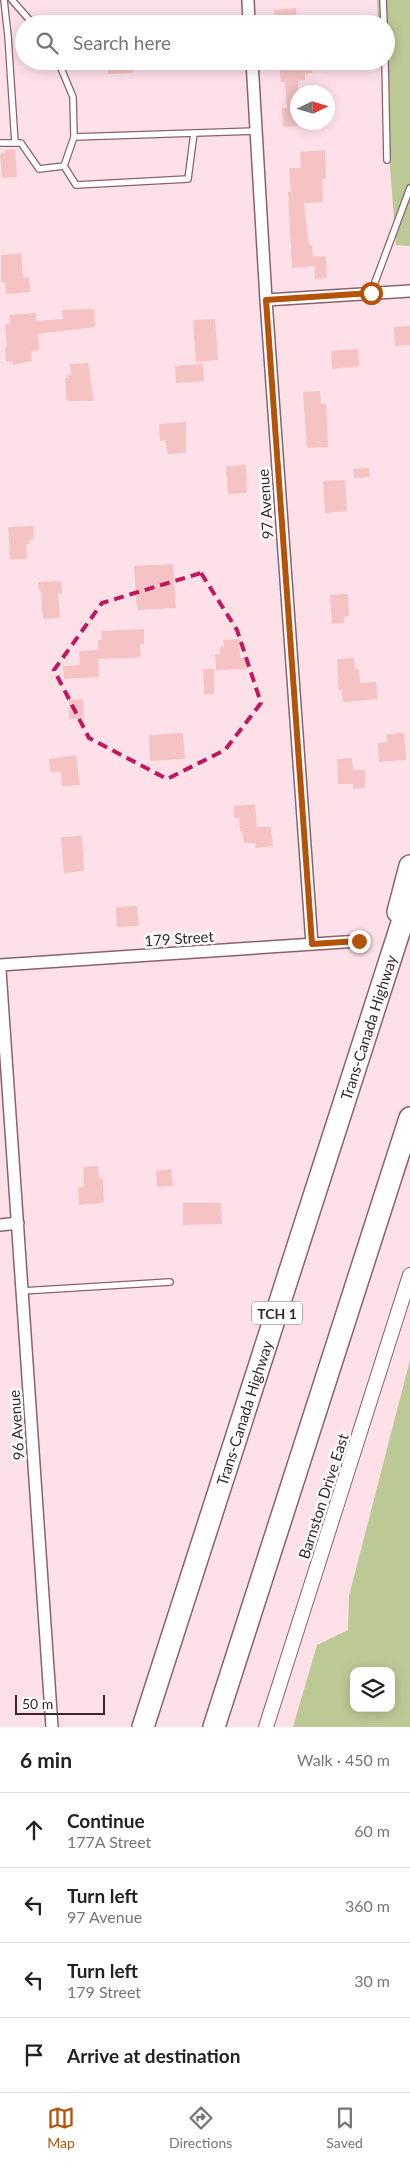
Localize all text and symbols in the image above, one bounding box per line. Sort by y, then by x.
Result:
search box [15,15,395,70]
icon: search [33,29,61,57]
text: Search here [73,31,171,54]
north arrow [290,85,335,130]
route start [360,282,383,305]
street label: 97 Avenue [254,468,276,540]
street label: 179 Street [144,927,215,949]
route end [348,930,371,953]
street label: Trans-Canada Highway [337,952,400,1102]
road number: TCH 1 [252,1302,302,1325]
street label: Trans-Canada Highway [212,1338,276,1488]
street label: 96 Avenue [5,1389,27,1461]
street label: Barnston Drive East [294,1430,352,1561]
map controls [350,1667,395,1712]
button: layers [350,1667,395,1712]
scale bar [15,1692,105,1715]
text: 50 m [22,1695,53,1712]
text: 6 min [20,1747,72,1772]
text: Walk · 450 m [297,1750,390,1769]
text: Continue [67,1809,145,1832]
icon: ahead [20,1816,48,1844]
text: 60 m [354,1821,390,1840]
text: 177A Street [67,1832,151,1851]
text: Turn left [67,1884,138,1907]
icon: left [20,1891,48,1919]
text: 360 m [345,1896,390,1915]
text: 97 Avenue [67,1907,142,1926]
text: Turn left [67,1959,138,1982]
icon: left [20,1966,48,1994]
text: 30 m [354,1971,390,1990]
text: 179 Street [67,1982,141,2001]
icon: arrive [20,2041,48,2069]
text: Arrive at destination [67,2044,240,2067]
tab: Map [47,2104,75,2151]
tab: Directions [169,2104,232,2151]
tab: Saved [326,2104,363,2151]

